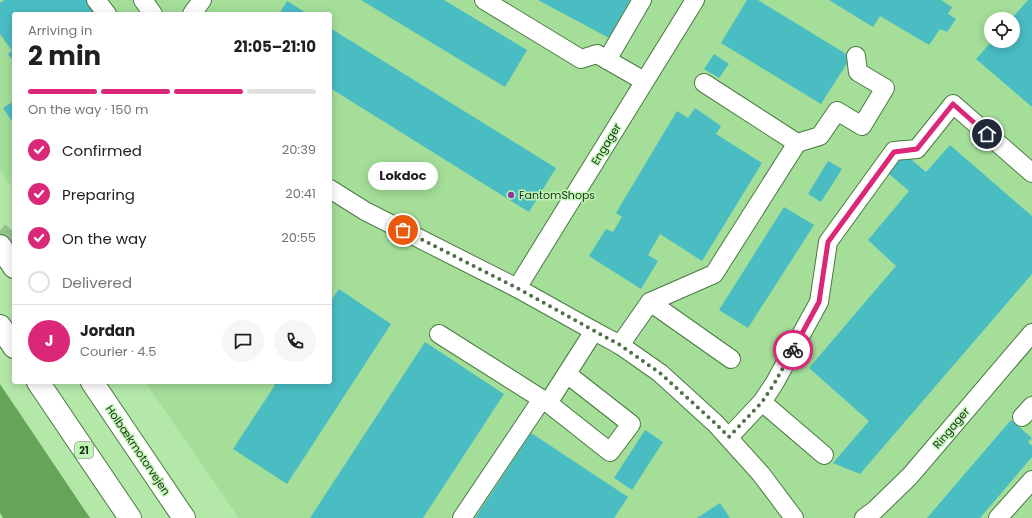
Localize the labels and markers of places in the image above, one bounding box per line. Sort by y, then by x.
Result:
pin [970,117,1004,151]
callout: Lokdoc [368,162,438,190]
place label: FantomShops [519,187,595,203]
marker: FantomShops [506,190,516,200]
pin [386,213,420,247]

